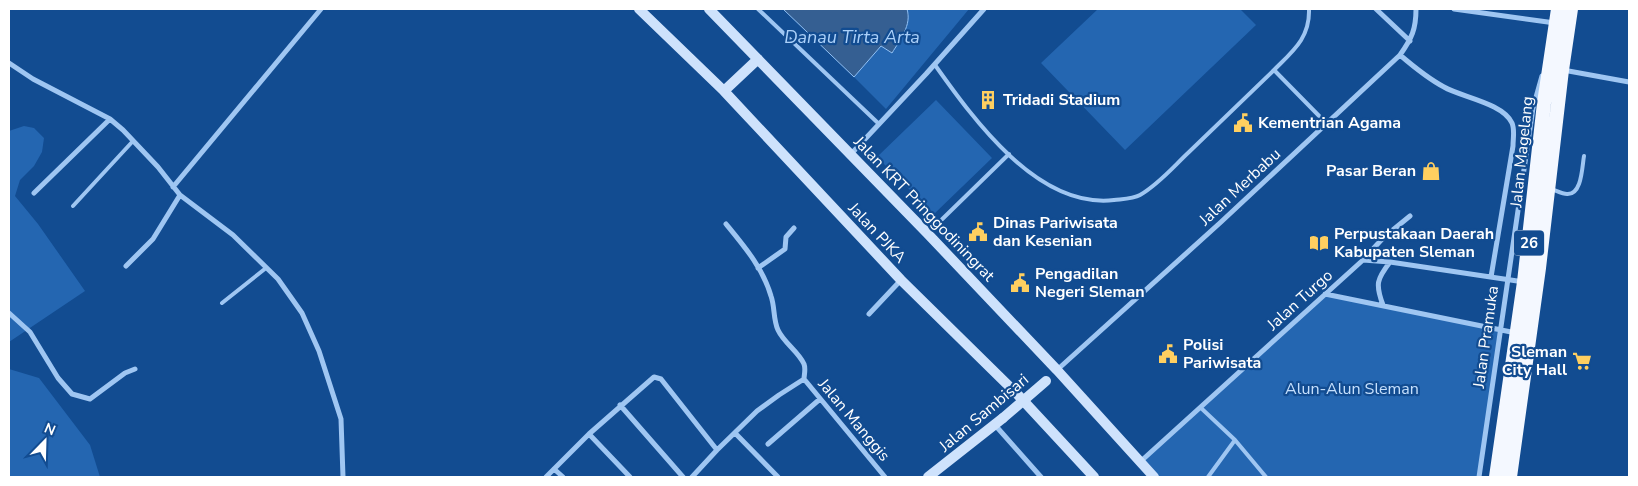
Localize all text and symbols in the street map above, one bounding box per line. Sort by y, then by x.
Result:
water label: Danau Tirta Arta [784,25,920,49]
building icon: Tridadi Stadium [977,89,999,111]
place label: Tridadi Stadium [1003,89,1120,111]
street label: Jalan Magelang [1505,95,1539,210]
public building icon: Kementrian Agama [1232,112,1254,134]
place label: Kementrian Agama [1258,112,1401,134]
street label: Jalan KRT Pringgodiningrat [848,131,1000,287]
street label: Jalan Merbabu [1194,143,1286,231]
place label: Pasar Beran [1326,160,1416,182]
shop icon: Pasar Beran [1420,160,1442,182]
street label: Jalan PJKA [842,197,911,268]
place label: Dinas Pariwisata dan Kesenian [993,212,1118,252]
public building icon: Dinas Pariwisata dan Kesenian [967,221,989,243]
place label: Perpustakaan Daerah Kabupaten Sleman [1334,223,1494,263]
road number: 26 [1514,230,1544,256]
library icon: Perpustakaan Daerah Kabupaten Sleman [1308,232,1330,254]
place label: Pengadilan Negeri Sleman [1035,263,1145,303]
street label: Jalan Turgo [1262,265,1338,336]
public building icon: Pengadilan Negeri Sleman [1009,272,1031,294]
street label: Jalan Pramuka [1468,284,1504,391]
place label: Polisi Pariwisata [1183,334,1261,374]
place label: Sleman City Hall [1502,341,1567,381]
public building icon: Polisi Pariwisata [1157,343,1179,365]
supermarket icon: Sleman City Hall [1571,350,1593,372]
street label: Jalan Sambisari [934,369,1033,458]
street label: Jalan Manggis [812,373,895,466]
park label: Alun-Alun Sleman [1285,378,1419,400]
north arrow [20,416,70,466]
text: N [41,419,58,440]

